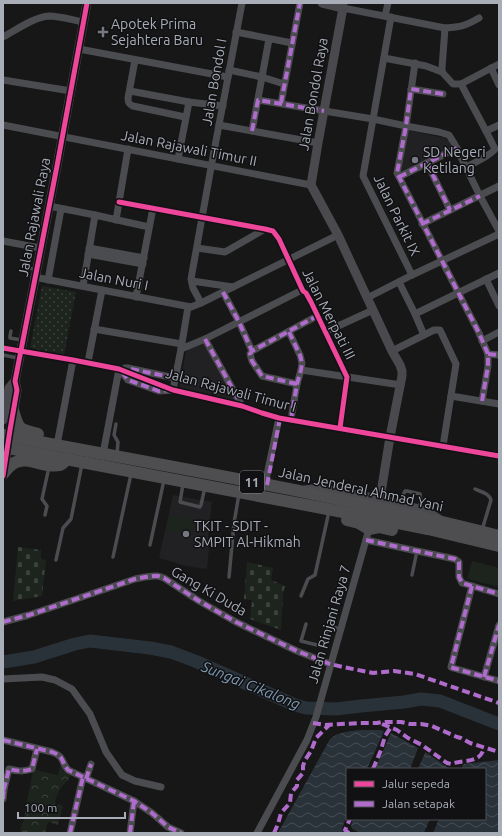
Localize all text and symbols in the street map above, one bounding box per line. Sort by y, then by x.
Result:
place label: Apotek Prima Sejahtera Baru [111,16,203,48]
marker: Apotek Prima Sejahtera Baru [98,27,108,37]
street label: Jalan Bondol Raya [295,36,331,152]
street label: Jalan Bondol I [198,37,230,127]
street label: Jalan Rajawali Timur II [120,127,258,169]
place label: SD Negeri Ketilang [423,144,486,176]
marker: SD Negeri Ketilang [410,155,420,165]
street label: Jalan Rajawali Raya [15,156,53,278]
street label: Jalan Parkit IX [370,172,424,259]
street label: Jalan Nuri I [78,264,150,294]
street label: Jalan Merpati III [299,266,359,362]
street label: Jalan Rajawali Timur I [164,365,298,415]
street label: Jalan Jenderal Ahmad Yani [277,464,445,514]
road number: 11 [240,471,264,493]
place label: TKIT - SDIT - SMPIT Al-Hikmah [194,518,301,550]
marker: TKIT - SDIT - SMPIT Al-Hikmah [181,529,191,539]
street label: Gang Ki Duda [168,563,250,619]
street label: Jalan Rinjani Raya 7 [304,563,354,685]
water label: Sungai Cikalong [198,657,303,713]
legend [346,768,486,820]
text: Jalur sepeda [382,777,450,790]
scale bar [18,794,125,820]
text: Jalan setapak [382,797,455,810]
text: 100 m [24,801,57,814]

